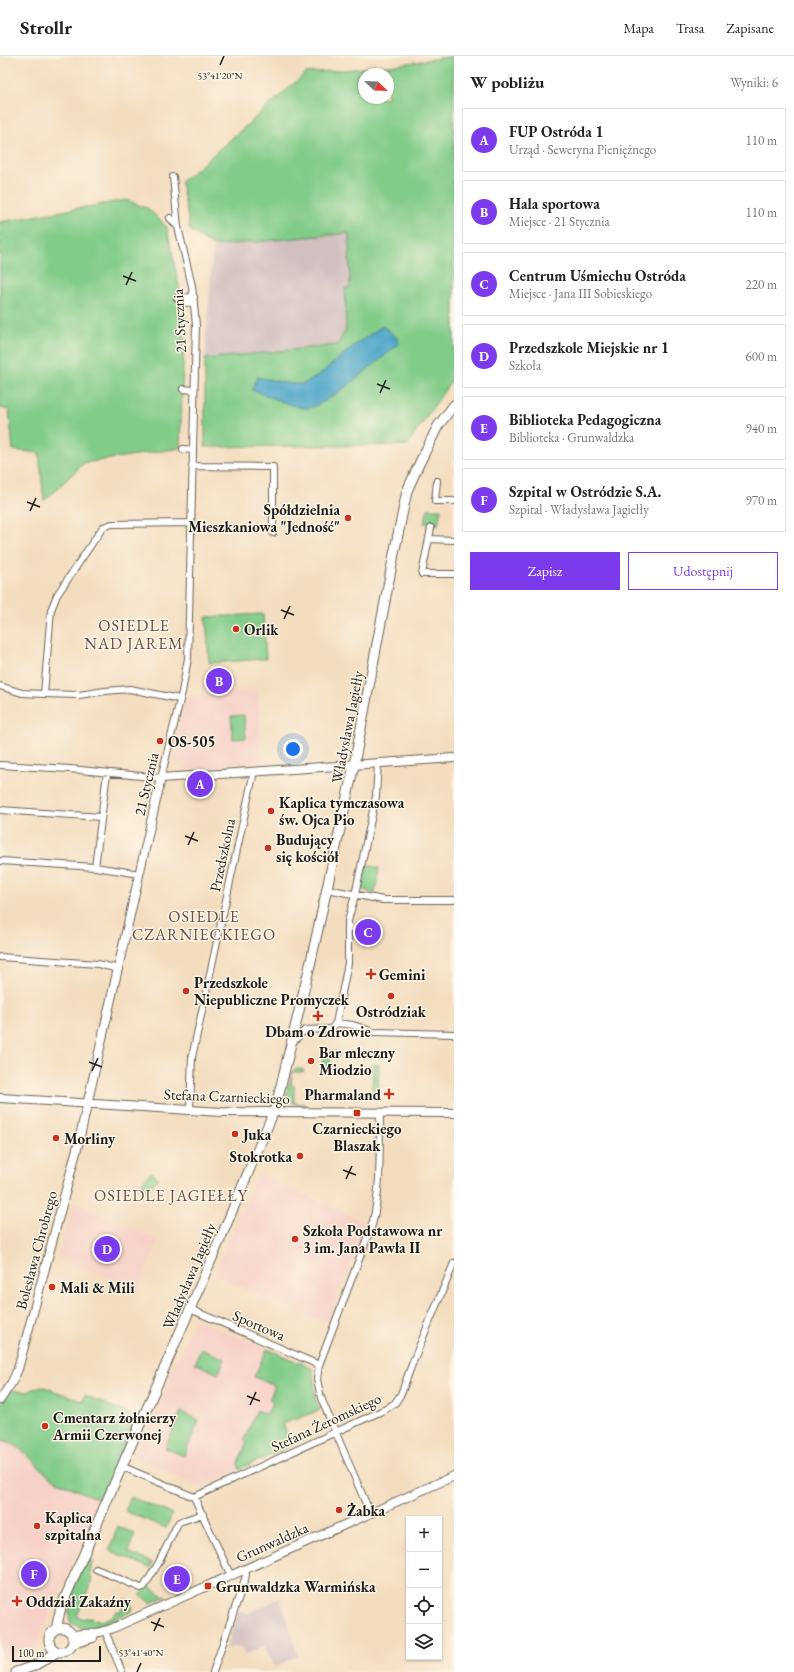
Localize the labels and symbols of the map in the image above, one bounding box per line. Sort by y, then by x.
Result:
north arrow [358,68,394,104]
text: 53°41'20"N [198,69,243,82]
street label: 21 Stycznia [168,288,190,354]
place label: Spółdzielnia Mieszkaniowa "Jedność" [188,500,340,536]
marker: Spółdzielnia Mieszkaniowa "Jedność" [343,513,353,523]
district label: OSIEDLE NAD JAREM [84,615,184,654]
place label: Orlik [244,620,279,639]
marker: Orlik [231,624,241,634]
pin: B [206,666,232,696]
street label: Władysława Jagiełły [327,669,367,785]
place label: OS-505 [168,732,215,751]
marker: OS-505 [155,736,165,746]
your location [283,739,303,759]
street label: 21 Stycznia [130,751,162,817]
pin: A [187,769,213,799]
place label: Kaplica tymczasowa św. Ojca Pio [279,793,405,829]
marker: Kaplica tymczasowa św. Ojca Pio [266,806,276,816]
street label: Przedszkolna [205,817,239,893]
place label: Budujący się kościół [276,830,339,866]
marker: Budujący się kościół [263,843,273,853]
district label: OSIEDLE CZARNIECKIEGO [132,906,276,945]
pin: C [355,917,381,947]
place label: Gemini [379,965,426,984]
marker: Gemini [366,969,376,979]
place label: Przedszkole Niepubliczne Promyczek [194,973,350,1009]
marker: Przedszkole Niepubliczne Promyczek [181,986,191,996]
marker: Ostródziak [386,991,396,1001]
place label: Ostródziak [356,1002,427,1021]
marker: Dbam o Zdrowie [313,1011,323,1021]
place label: Dbam o Zdrowie [265,1022,371,1041]
place label: Bar mleczny Miodzio [319,1043,396,1079]
marker: Bar mleczny Miodzio [306,1056,316,1066]
street label: Stefana Czarnieckiego [164,1084,290,1108]
place label: Pharmaland [304,1085,382,1104]
marker: Pharmaland [384,1089,394,1099]
marker: Czarnieckiego Blaszak [352,1108,362,1118]
place label: Czarnieckiego Blaszak [313,1119,402,1155]
place label: Juka [241,1125,272,1144]
place label: Morliny [64,1129,116,1148]
marker: Juka [230,1129,240,1139]
marker: Morliny [51,1133,61,1143]
place label: Stokrotka [230,1147,292,1166]
marker: Stokrotka [295,1151,305,1161]
district label: OSIEDLE JAGIEŁŁY [94,1185,248,1206]
street label: Bolesława Chrobrego [11,1188,61,1312]
street label: Władysława Jagiełły [158,1219,220,1332]
place label: Szkoła Podstawowa nr 3 im. Jana Pawła II [303,1221,443,1257]
pin: D [94,1234,120,1264]
marker: Szkoła Podstawowa nr 3 im. Jana Pawła II [290,1234,300,1244]
place label: Mali & Mili [60,1278,135,1297]
marker: Mali & Mili [47,1282,57,1292]
street label: Sportowa [230,1305,288,1345]
street label: Stefana Żeromskiego [268,1388,384,1456]
place label: Cmentarz żołnierzy Armii Czerwonej [52,1408,177,1444]
marker: Cmentarz żołnierzy Armii Czerwonej [40,1421,50,1431]
place label: Żabka [347,1501,386,1520]
marker: Żabka [334,1505,344,1515]
place label: Kaplica szpitalna [45,1508,102,1544]
street label: Grunwaldzka [233,1518,311,1566]
marker: Kaplica szpitalna [32,1521,42,1531]
pin: F [21,1559,47,1589]
pin: E [164,1564,190,1594]
place label: Grunwaldzka Warmińska [216,1577,376,1596]
marker: Grunwaldzka Warmińska [203,1581,213,1591]
place label: Oddział Zakaźny [26,1592,132,1611]
marker: Oddział Zakaźny [11,1595,23,1607]
scale bar [12,1644,101,1663]
text: 53°41'40"N [119,1646,164,1659]

